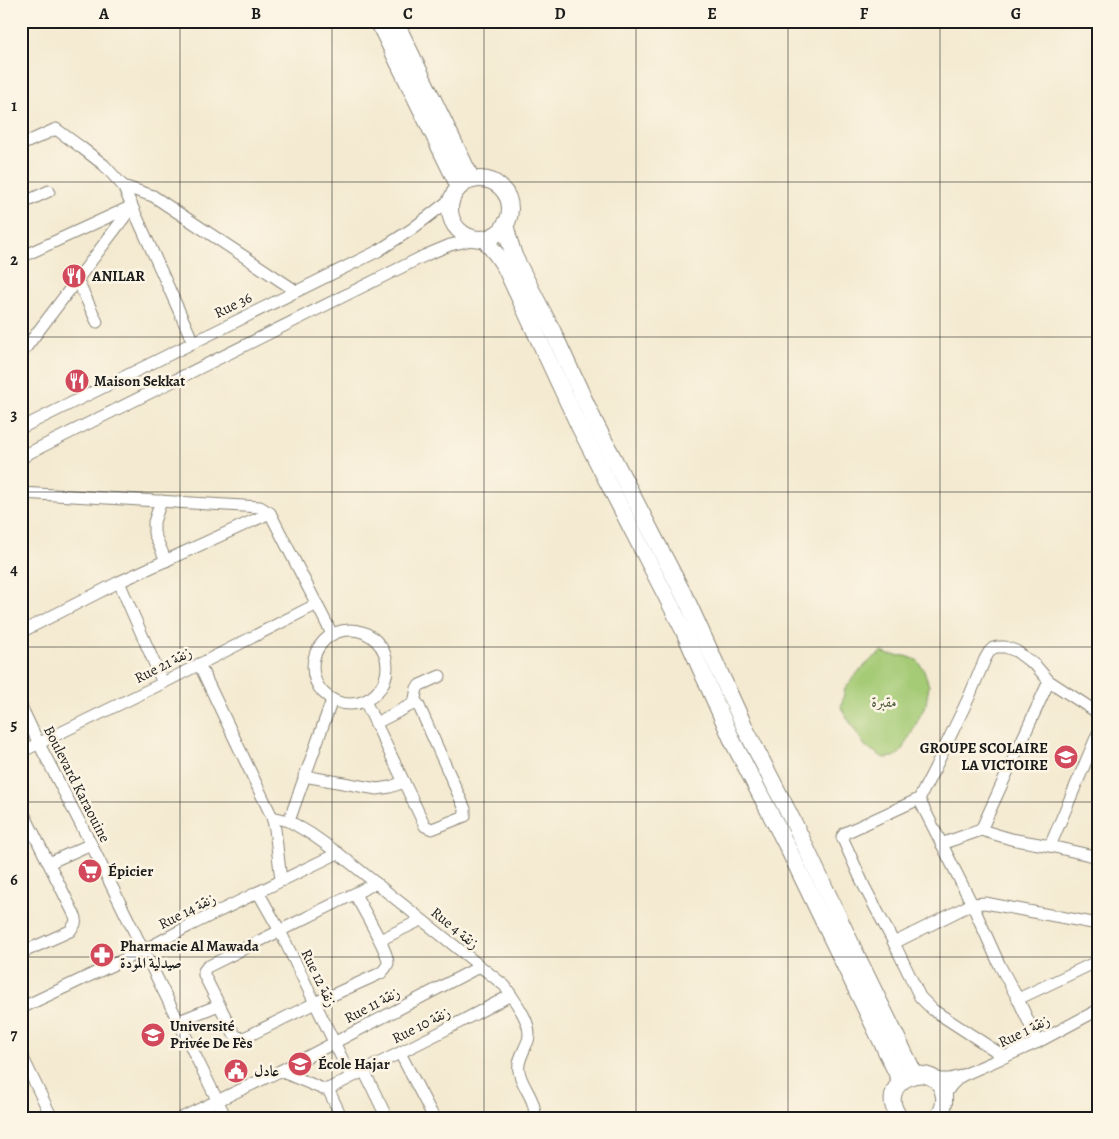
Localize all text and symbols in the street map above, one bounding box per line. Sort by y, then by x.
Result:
text: A [98,3,110,25]
text: B [251,3,261,25]
text: C [403,3,413,25]
text: D [554,3,566,25]
text: E [707,3,717,25]
text: F [860,3,869,25]
text: G [1011,3,1021,25]
text: 1 [11,95,17,117]
text: 2 [10,249,18,271]
restaurant icon: ANILAR [61,263,87,289]
place label: ANILAR [91,266,145,286]
street label: Rue 36 [211,287,255,323]
restaurant icon: Maison Sekkat [64,368,90,394]
place label: Maison Sekkat [94,371,185,391]
text: 3 [11,404,18,426]
text: 4 [10,559,18,581]
street label: Rue 21 زنقة [131,642,195,688]
park label: مقبرة [871,692,897,712]
text: 5 [11,714,18,736]
street label: Boulevard Karaouine [39,722,115,846]
place label: GROUPE SCOLAIRE LA VICTOIRE [920,738,1048,775]
school or university icon: GROUPE SCOLAIRE LA VICTOIRE [1053,744,1079,770]
supermarket icon: Épicier [77,858,103,884]
place label: Épicier [108,861,153,881]
text: 6 [10,869,18,891]
street label: Rue 14 زنقة [155,888,219,934]
street label: Rue 4 زنقة [427,902,483,954]
place label: Pharmacie Al Mawada صيدلية المودة [120,936,260,973]
pharmacy icon: Pharmacie Al Mawada صيدلية المودة [89,942,115,968]
street label: Rue 12 زنقة [296,946,342,1010]
street label: Rue 11 زنقة [341,982,403,1028]
street label: Rue 10 زنقة [388,1002,454,1048]
street label: Rue 1 زنقة [995,1010,1053,1052]
place label: Université Privée De Fès [170,1016,253,1053]
school or university icon: Université Privée De Fès [140,1022,166,1048]
text: 7 [11,1024,18,1046]
school or university icon: École Hajar [287,1051,313,1077]
place label: École Hajar [318,1054,390,1074]
public building icon: عادل [223,1058,249,1084]
place label: عادل [254,1061,279,1081]

